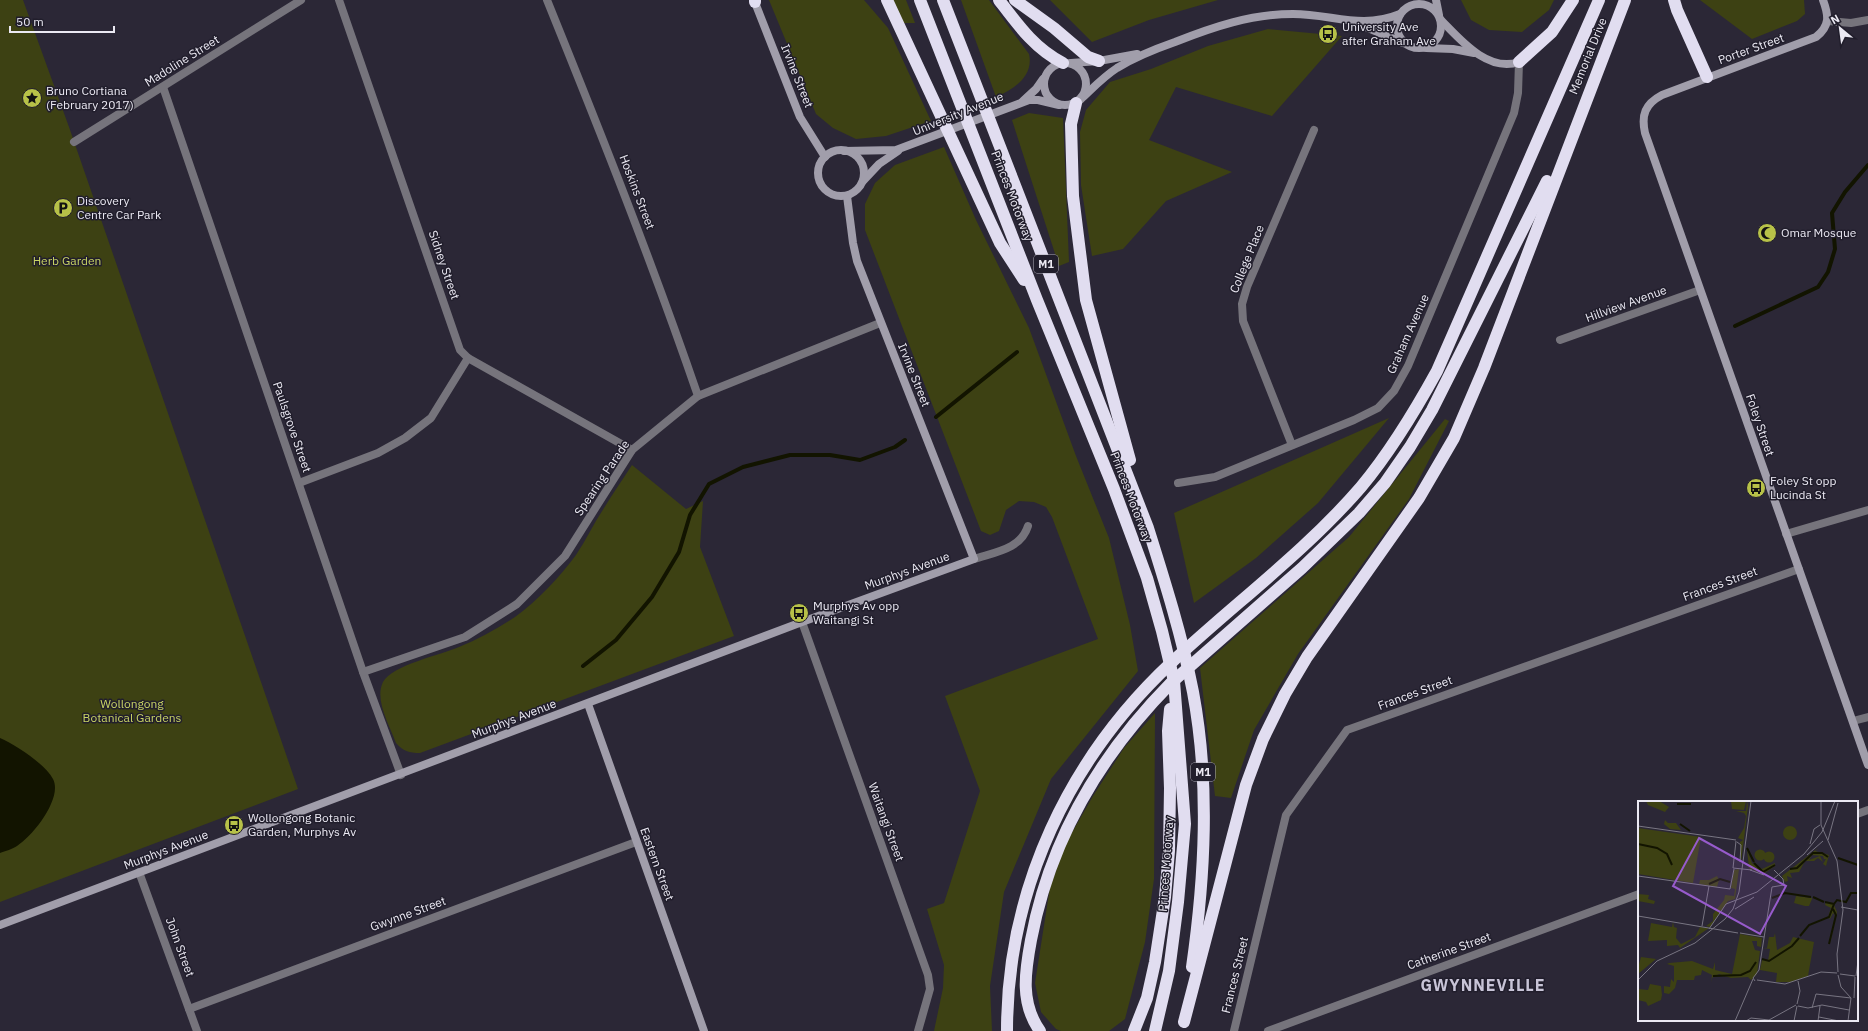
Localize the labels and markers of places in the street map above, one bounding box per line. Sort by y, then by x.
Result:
place label: University Ave after Graham Ave [1342,19,1436,48]
bus stop icon: University Ave after Graham Ave [1317,23,1339,45]
place label: Bruno Cortiana (February 2017) [46,83,134,112]
place icon: Bruno Cortiana (February 2017) [21,87,43,109]
place label: Discovery Centre Car Park [77,193,162,222]
parking icon: Discovery Centre Car Park [52,197,74,219]
mosque icon: Omar Mosque [1756,222,1778,244]
place label: Omar Mosque [1781,225,1857,240]
place label: Foley St opp Lucinda St [1770,473,1836,502]
bus stop icon: Foley St opp Lucinda St [1745,477,1767,499]
place label: Murphys Av opp Waitangi St [813,598,899,627]
bus stop icon: Murphys Av opp Waitangi St [788,602,810,624]
place label: Wollongong Botanic Garden, Murphys Av [248,810,356,839]
bus stop icon: Wollongong Botanic Garden, Murphys Av [223,814,245,836]

